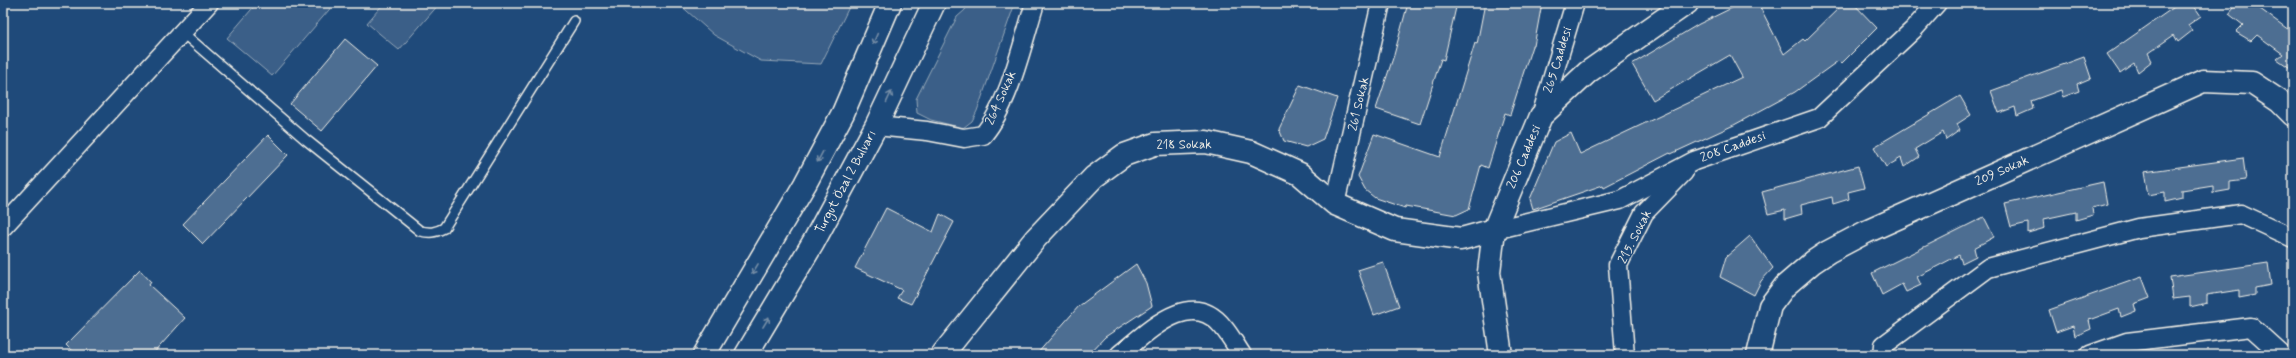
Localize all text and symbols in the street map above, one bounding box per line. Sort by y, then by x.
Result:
street label: 265 Caddesi [1540,25,1576,95]
one-way arrow [871,33,879,45]
street label: 264 Sokak [982,68,1021,128]
street label: 261 Sokak [1345,75,1374,133]
one-way arrow [886,92,893,104]
street label: 206 Caddesi [1503,123,1545,191]
street label: Turgut Özal 2 Bulvarı [811,127,881,237]
street label: 208 Caddesi [1698,127,1768,167]
street label: 218 Sokak [1156,136,1212,154]
one-way arrow [816,151,823,163]
street label: 209 Sokak [1972,151,2032,190]
street label: 215. Sokak [1614,207,1656,267]
one-way arrow [751,263,759,274]
one-way arrow [762,317,770,328]

